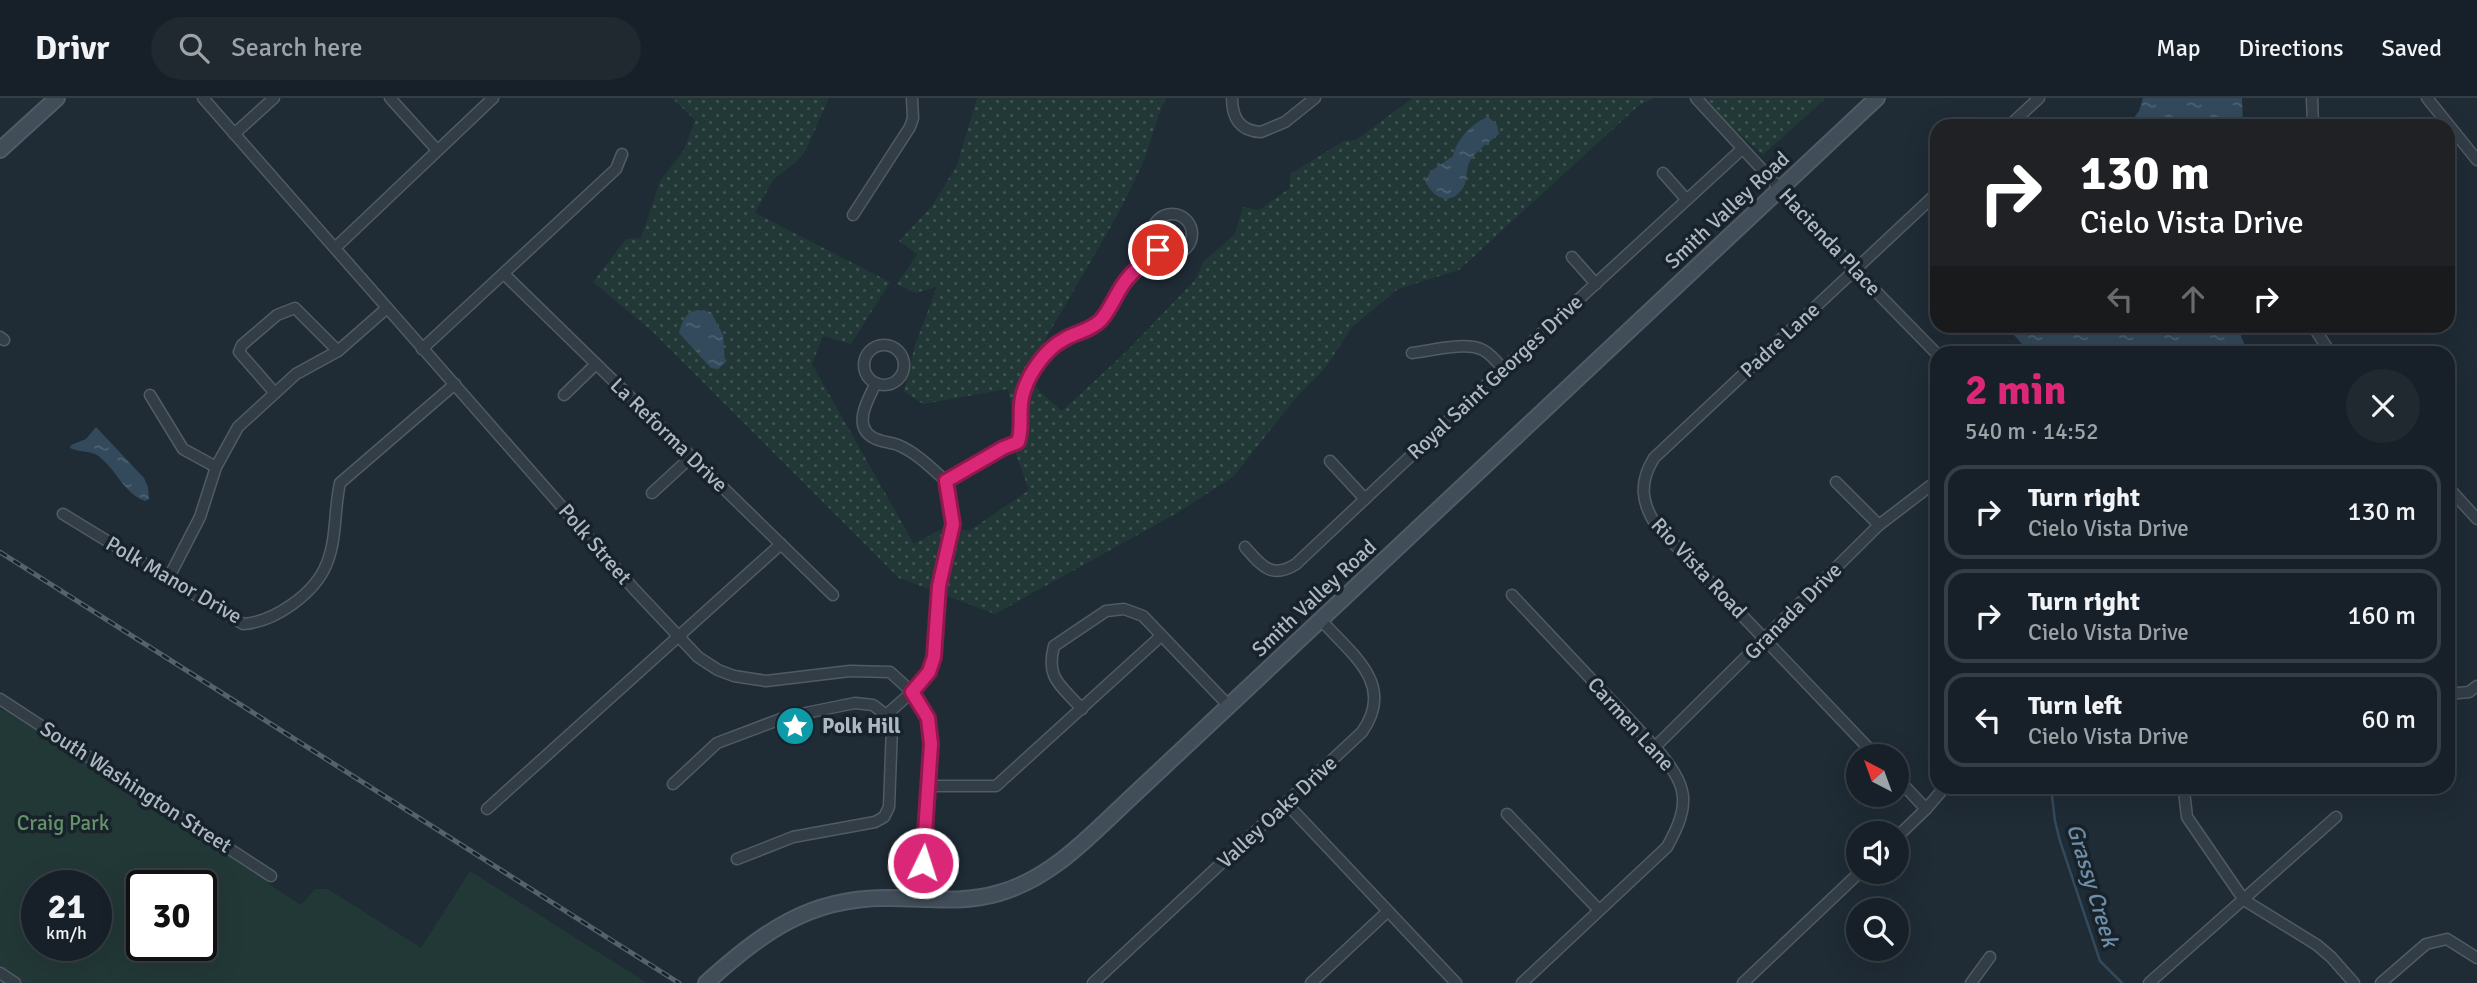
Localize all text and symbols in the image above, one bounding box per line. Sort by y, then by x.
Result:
search box [151,17,641,80]
text: Drivr [35,28,109,69]
icon: search [175,29,213,67]
text: Search here [231,32,362,64]
text: Map [2156,33,2201,63]
text: Directions [2239,33,2344,63]
text: Saved [2382,33,2442,63]
text: 130 m [2080,143,2210,203]
street label: Smith Valley Road [1659,146,1795,274]
icon: right [1965,147,2056,238]
street label: Hacienda Place [1773,183,1887,301]
text: Cielo Vista Drive [2080,203,2304,242]
pin [1128,220,1188,280]
icon: arrive [1139,231,1177,269]
icon: left [2101,280,2139,318]
icon: ahead [2174,280,2212,318]
icon: right [2247,280,2285,318]
street label: Royal Saint Georges Drive [1402,289,1588,465]
street label: Padre Lane [1735,297,1825,383]
text: 2 min [1965,365,2066,416]
button: close [2346,369,2420,443]
street label: La Reforma Drive [605,372,733,498]
text: 540 m · 14:52 [1965,417,2099,446]
text: Turn right [2028,482,2140,514]
icon: right [1969,493,2007,531]
text: 130 m [2347,496,2416,528]
street label: Polk Street [553,498,637,590]
street label: Rio Vista Road [1646,512,1752,624]
text: Cielo Vista Drive [2028,514,2189,543]
street label: Polk Manor Drive [101,531,247,629]
street label: Smith Valley Road [1246,534,1382,662]
street label: Granada Drive [1739,557,1847,665]
text: Turn right [2028,586,2140,618]
icon: right [1969,597,2007,635]
text: 160 m [2347,600,2416,632]
text: Cielo Vista Drive [2028,618,2189,647]
street label: Carmen Lane [1582,672,1680,776]
text: Turn left [2028,690,2122,722]
icon: left [1969,701,2007,739]
text: 60 m [2361,704,2416,736]
place icon: Polk Hill [774,705,816,747]
place label: Polk Hill [822,713,901,739]
street label: South Washington Street [35,715,237,859]
text: Cielo Vista Drive [2028,722,2189,751]
north arrow [1846,744,1909,807]
map controls [1846,744,1909,961]
street label: Valley Oaks Drive [1212,750,1342,874]
park label: Craig Park [17,810,110,836]
water label: Grassy Creek [2060,820,2126,953]
button: sound [1846,821,1909,884]
position arrow [886,826,960,900]
speed limit sign: 30 [126,870,217,961]
text: 21 [48,885,85,928]
button: search [1846,898,1909,961]
text: km/h [46,922,87,944]

